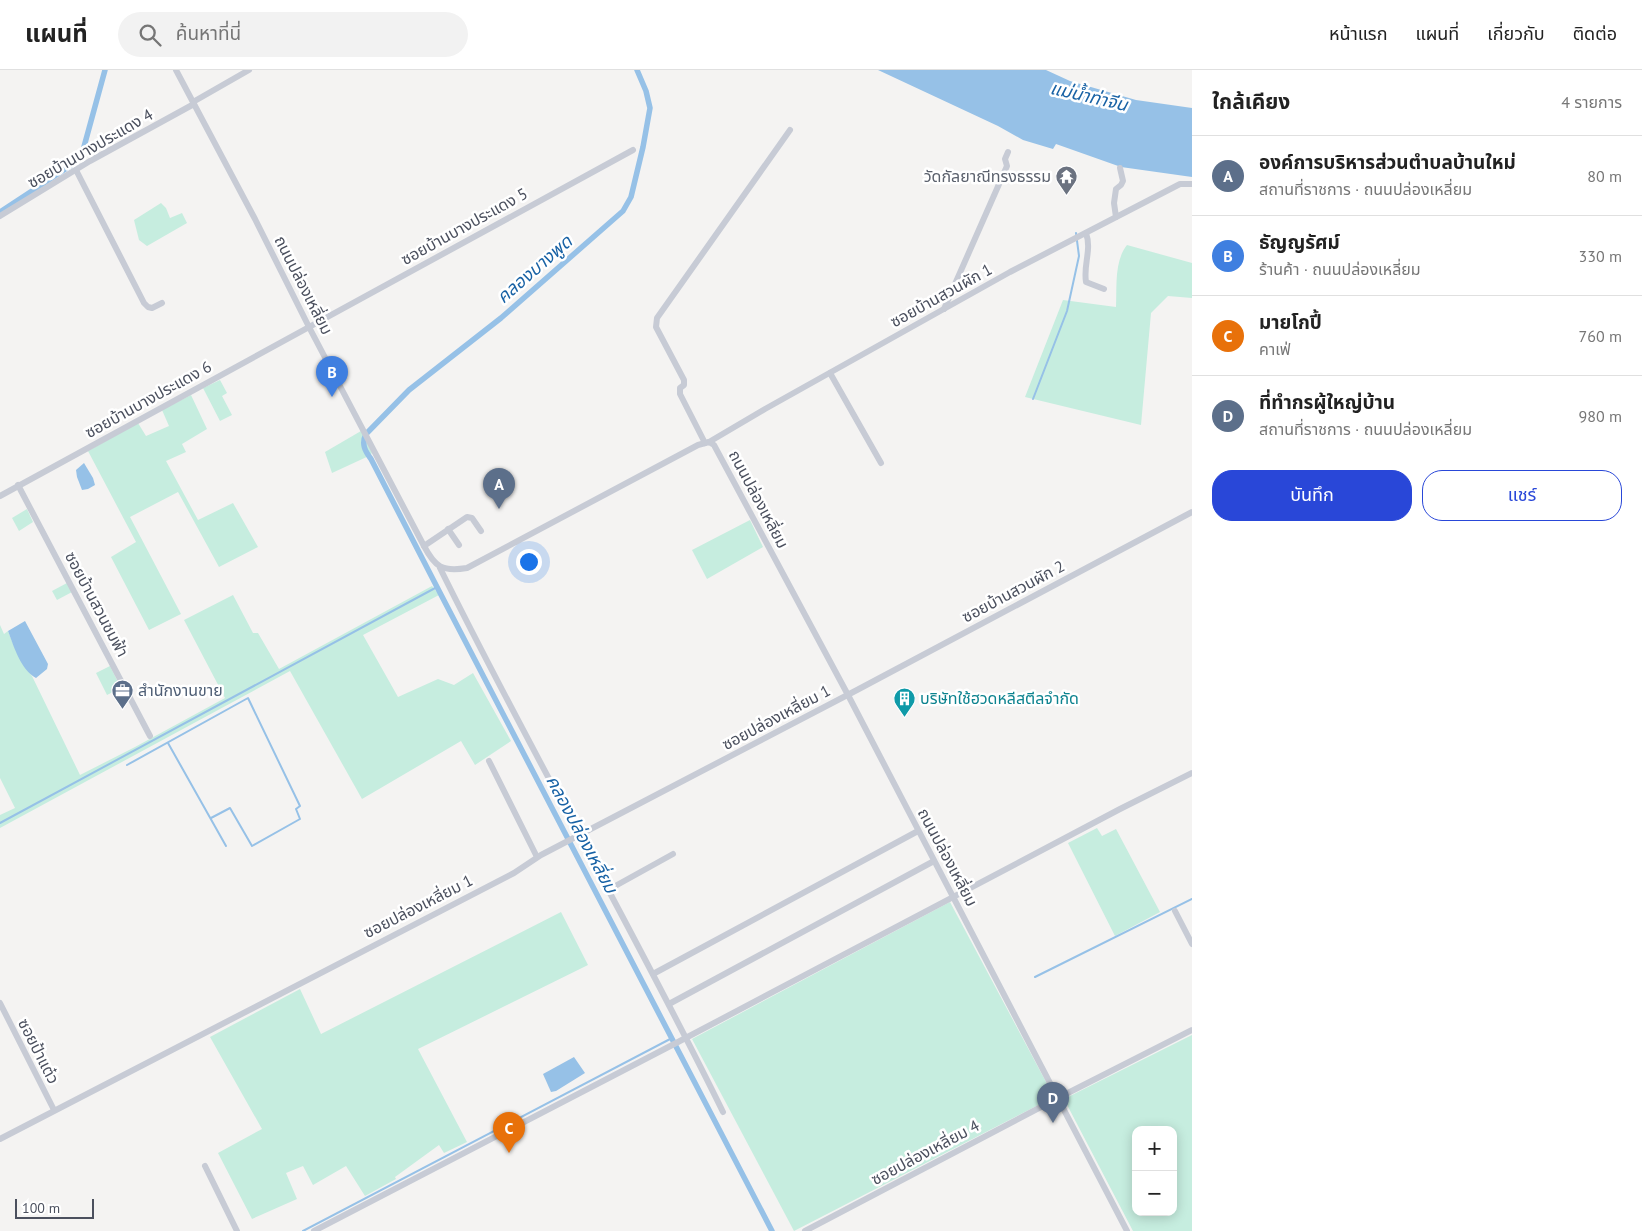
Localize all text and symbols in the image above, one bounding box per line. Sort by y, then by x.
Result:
search box [118,12,468,57]
text: แผนที่ [25,18,88,49]
icon: search [136,21,164,49]
text: ค้นหาที่นี่ [176,21,241,45]
text: หน้าแรก [1329,22,1387,45]
text: แผนที่ [1415,22,1459,45]
text: เกี่ยวกับ [1487,22,1545,45]
text: ติดต่อ [1573,22,1617,45]
water label: แม่น้ำท่าจีน [1048,75,1131,116]
text: ใกล้เคียง [1212,88,1290,115]
text: 4 รายการ [1561,92,1622,112]
street label: ซอยบ้านบางประแดง 4 [24,104,157,192]
text: องค์การบริหารส่วนตำบลบ้านใหม่ [1259,150,1516,174]
temple icon: วัดกัลยาณีทรงธรรม [1055,164,1079,195]
place label: วัดกัลยาณีทรงธรรม [924,166,1051,186]
text: A [1223,166,1233,186]
text: 80 m [1587,166,1622,186]
text: สถานที่ราชการ · ถนนปล่องเหลี่ยม [1259,179,1472,199]
street label: ซอยบ้านบางประแดง 5 [397,183,531,269]
water label: คลองบางพูด [491,229,577,308]
text: ธัญญรัศม์ [1259,230,1340,254]
street label: ถนนปล่องเหลี่ยม [270,232,338,338]
text: B [1223,246,1233,266]
text: 330 m [1579,246,1622,266]
street label: ซอยบ้านสวนผัก 1 [887,259,995,331]
text: ร้านค้า · ถนนปล่องเหลี่ยม [1259,259,1421,279]
text: มายโกปี้ [1259,310,1322,334]
text: C [1224,326,1232,346]
text: 760 m [1579,326,1622,346]
text: คาเฟ่ [1259,339,1291,359]
street label: ซอยบ้านบางประแดง 6 [81,356,215,442]
pin: B [316,356,348,397]
text: ที่ทำกรผู้ใหญ่บ้าน [1259,390,1395,414]
text: D [1223,406,1233,426]
text: 980 m [1579,406,1622,426]
text: สถานที่ราชการ · ถนนปล่องเหลี่ยม [1259,419,1472,439]
street label: ถนนปล่องเหลี่ยม [725,446,794,552]
pin: A [483,468,515,509]
button: บันทึก [1212,470,1412,521]
button: แชร์ [1422,470,1622,521]
street label: ซอยบ้านสวนชมฟ้า [61,548,133,660]
your location [516,549,542,575]
street label: ซอยบ้านสวนผัก 2 [958,556,1068,626]
office icon: สำนักงานขาย [110,678,134,709]
street label: ซอยปล่องเหลี่ยม 1 [718,679,834,754]
place label: สำนักงานขาย [138,680,223,700]
building icon: บริษัทใช้ฮวดหลีสตีลจำกัด [892,686,916,717]
place label: บริษัทใช้ฮวดหลีสตีลจำกัด [920,688,1079,708]
water label: คลองปล่องเหลี่ยม [541,771,625,899]
street label: ถนนปล่องเหลี่ยม [914,804,983,910]
street label: ซอยปล่องเหลี่ยม 1 [360,869,476,942]
street label: ซอยป้าแต๋ว [14,1015,64,1087]
pin: D [1037,1082,1069,1123]
pin: C [493,1112,525,1153]
street label: ซอยปล่องเหลี่ยม 4 [867,1114,983,1189]
map controls [1132,1126,1177,1216]
button: + [1132,1126,1177,1171]
button: − [1132,1171,1177,1216]
scale bar [15,1196,94,1219]
text: 100 m [22,1199,60,1217]

